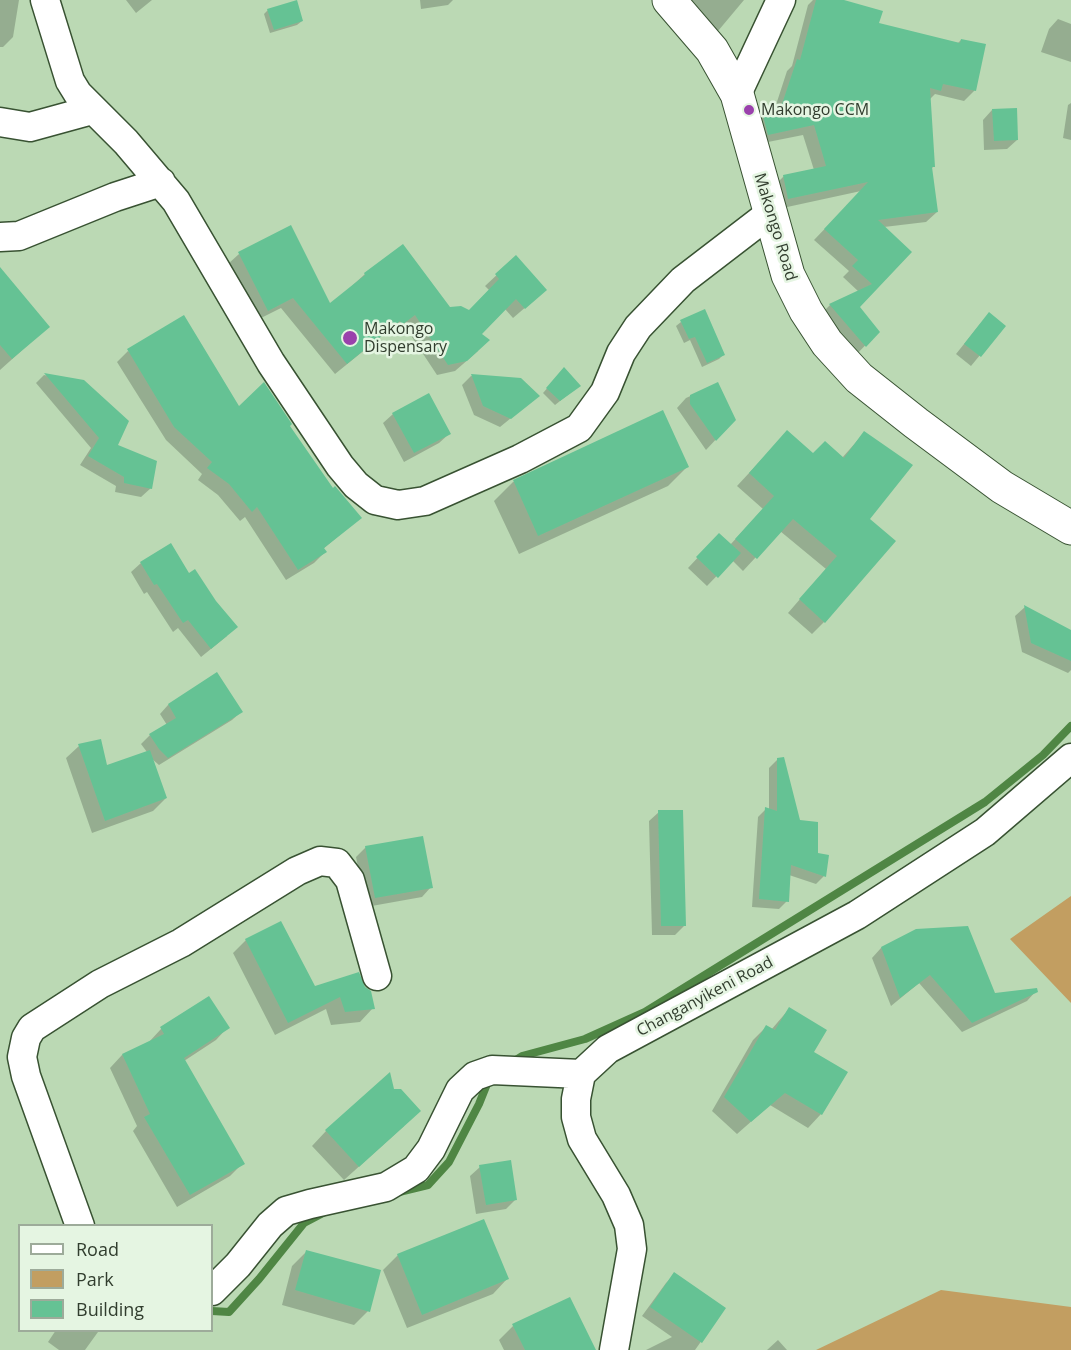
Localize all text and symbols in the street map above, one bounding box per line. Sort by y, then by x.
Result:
place label: Makongo CCM [761,100,869,120]
marker: Makongo CCM [742,103,756,117]
street label: Makongo Road [749,171,801,283]
place label: Makongo Dispensary [364,319,447,357]
marker: Makongo Dispensary [341,329,359,347]
street label: Changanyikeni Road [634,953,776,1041]
legend [18,1224,213,1332]
text: Road [76,1237,119,1261]
text: Park [76,1267,114,1291]
text: Building [76,1297,144,1321]

